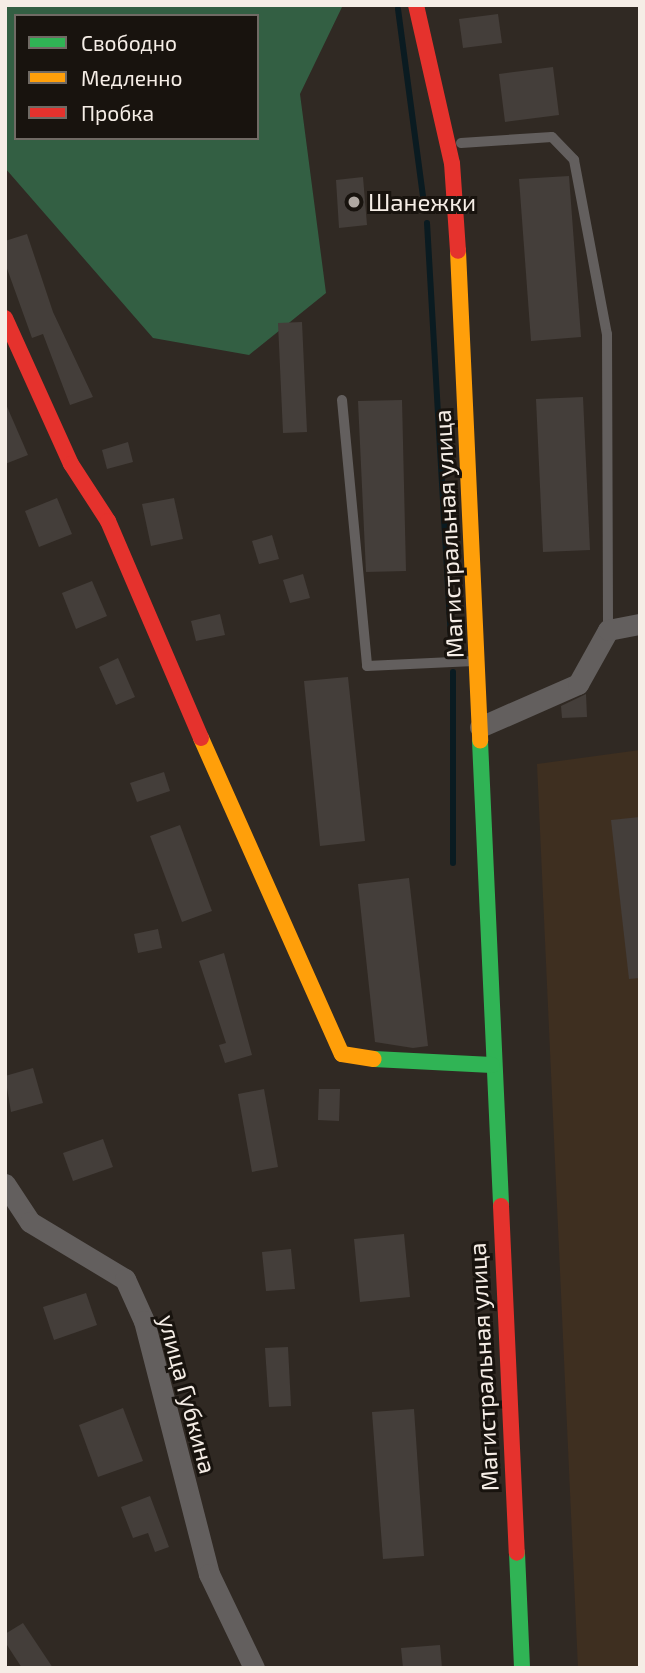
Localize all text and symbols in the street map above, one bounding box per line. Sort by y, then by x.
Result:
legend [14,14,259,140]
text: Свободно [81,30,177,55]
text: Медленно [81,65,183,90]
text: Пробка [81,100,154,125]
place label: Шанежки [368,188,476,216]
marker: Шанежки [346,194,362,210]
street label: Магистральная улица [427,409,469,659]
street label: Магистральная улица [462,1242,504,1492]
street label: улица Губкина [153,1311,223,1477]

